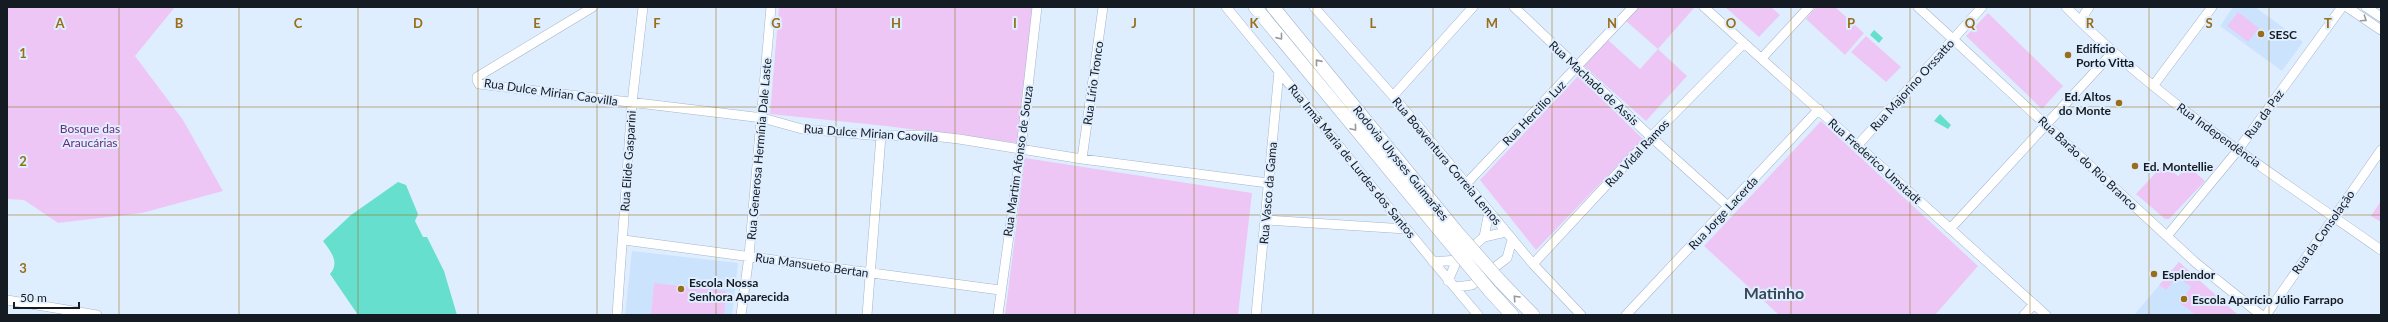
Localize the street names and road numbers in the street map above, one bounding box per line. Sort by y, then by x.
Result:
street label: Rua Majorino Orssatto [1867,36,1957,134]
street label: Rua Machado de Assis [1546,38,1642,128]
street label: Rua Lírio Tronco [1080,40,1106,126]
street label: Rua Generosa Hermínia Dale Laste [744,58,774,240]
street label: Rua Dulce Mirian Caovilla [483,75,619,109]
street label: Rua Hercilio Luz [1499,77,1569,149]
street label: Rua Irmã Maria de Lurdes dos Santos [1285,81,1419,241]
street label: Rua Martim Afonso de Souza [1000,85,1036,237]
street label: Rua da Paz [2241,86,2287,142]
street label: Rua Boaventura Correia Lemos [1389,94,1505,228]
street label: Rua Independência [2174,100,2264,171]
street label: Rodovia Ulysses Guimarães [1350,102,1452,224]
street label: Rua Elide Gasparini [617,110,639,212]
street label: Rua Barão do Rio Branco [2035,113,2141,213]
street label: Rua Frederico Umstadt [1825,115,1925,207]
street label: Rua Vidal Ramos [1602,116,1672,190]
street label: Rua Dulce Mirian Caovilla [803,121,939,145]
street label: Rua Vasco da Gama [1256,141,1280,245]
street label: Rua Jorge Lacerda [1685,173,1761,253]
street label: Rua da Consolação [2288,187,2358,277]
street label: Rua Mansueto Bertan [754,250,870,280]

